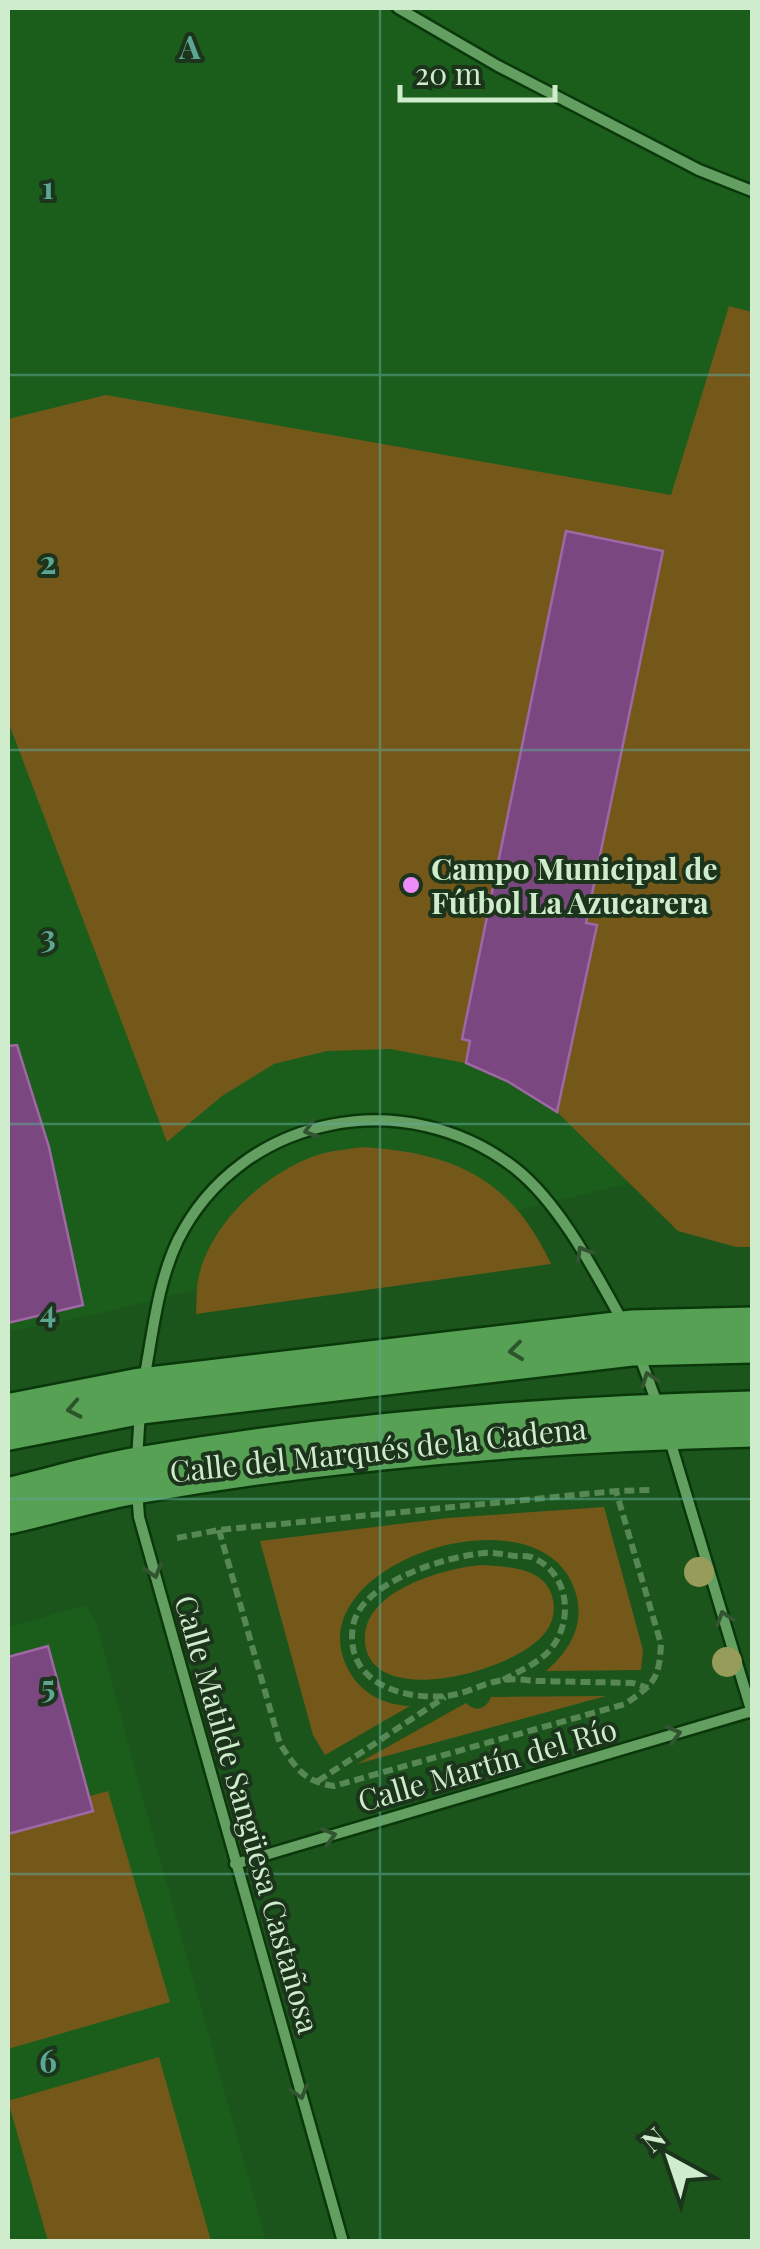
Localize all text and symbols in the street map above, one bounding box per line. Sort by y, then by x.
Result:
text: A [178,24,201,67]
scale bar [400,40,555,102]
text: 20 m [415,53,482,93]
text: 1 [42,164,54,207]
text: 2 [40,539,56,582]
place label: Campo Municipal de Fútbol La Azucarera [431,848,718,922]
marker: Campo Municipal de Fútbol La Azucarera [400,874,422,896]
text: 3 [40,913,56,956]
one-way arrow [304,1118,321,1139]
one-way arrow [576,1246,595,1264]
text: 4 [40,1288,56,1331]
one-way arrow [507,1340,524,1361]
one-way arrow [640,1372,661,1389]
one-way arrow [66,1398,82,1419]
street label: Calle del Marqués de la Cadena [168,1407,588,1491]
one-way arrow [142,1562,163,1579]
street label: Calle Matilde Sangüesa Castañosa [166,1590,330,2038]
one-way arrow [715,1610,735,1627]
text: 5 [41,1663,55,1706]
street label: Calle Martín del Río [353,1708,621,1820]
one-way arrow [665,1725,682,1746]
one-way arrow [320,1827,337,1848]
text: 6 [39,2038,57,2081]
one-way arrow [289,2083,310,2100]
north arrow [620,2109,720,2209]
text: N [633,2118,673,2159]

